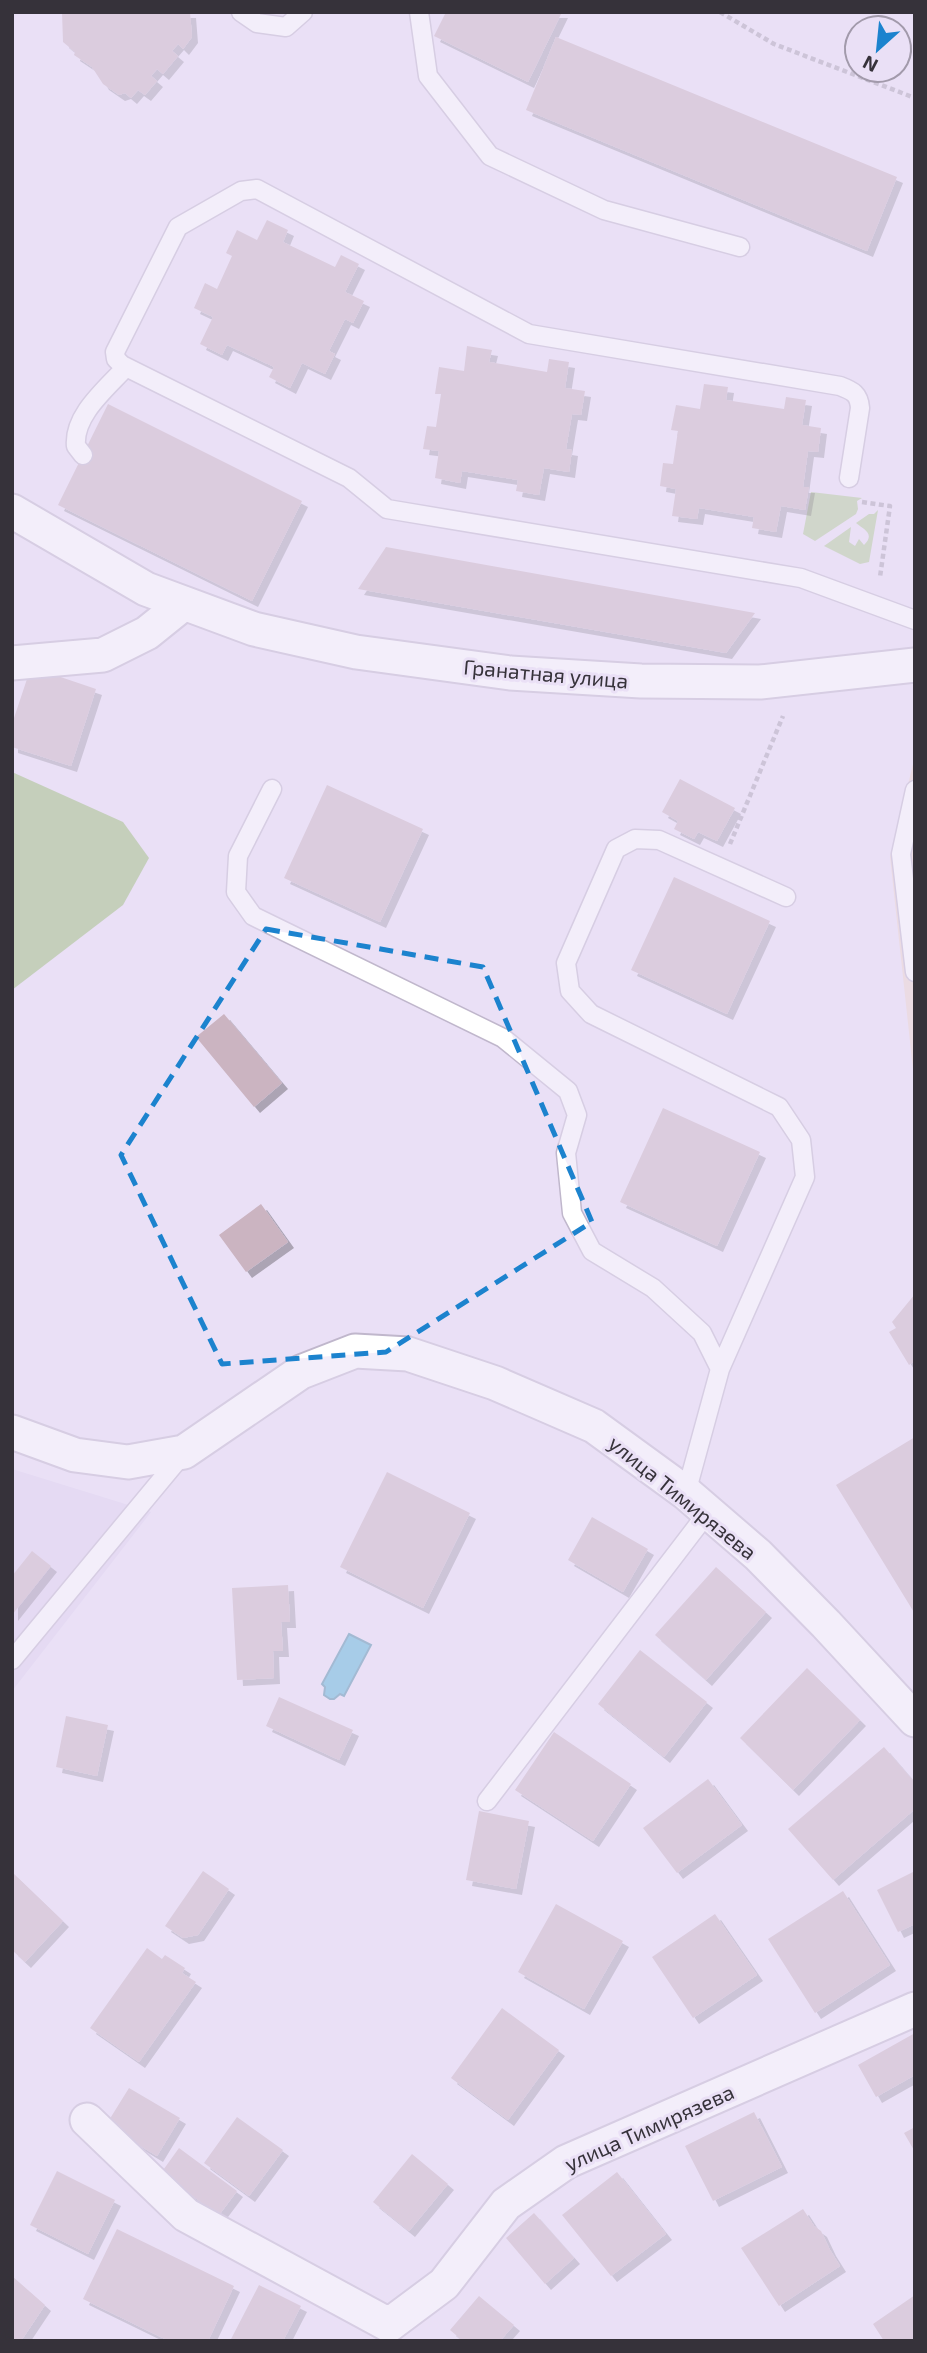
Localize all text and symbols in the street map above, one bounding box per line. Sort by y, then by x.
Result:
north arrow [843,14,913,84]
text: N [859,51,881,78]
street label: Гранатная улица [463,653,629,694]
street label: улица Тимирязева [604,1430,762,1565]
street label: улица Тимирязева [560,2078,738,2176]

